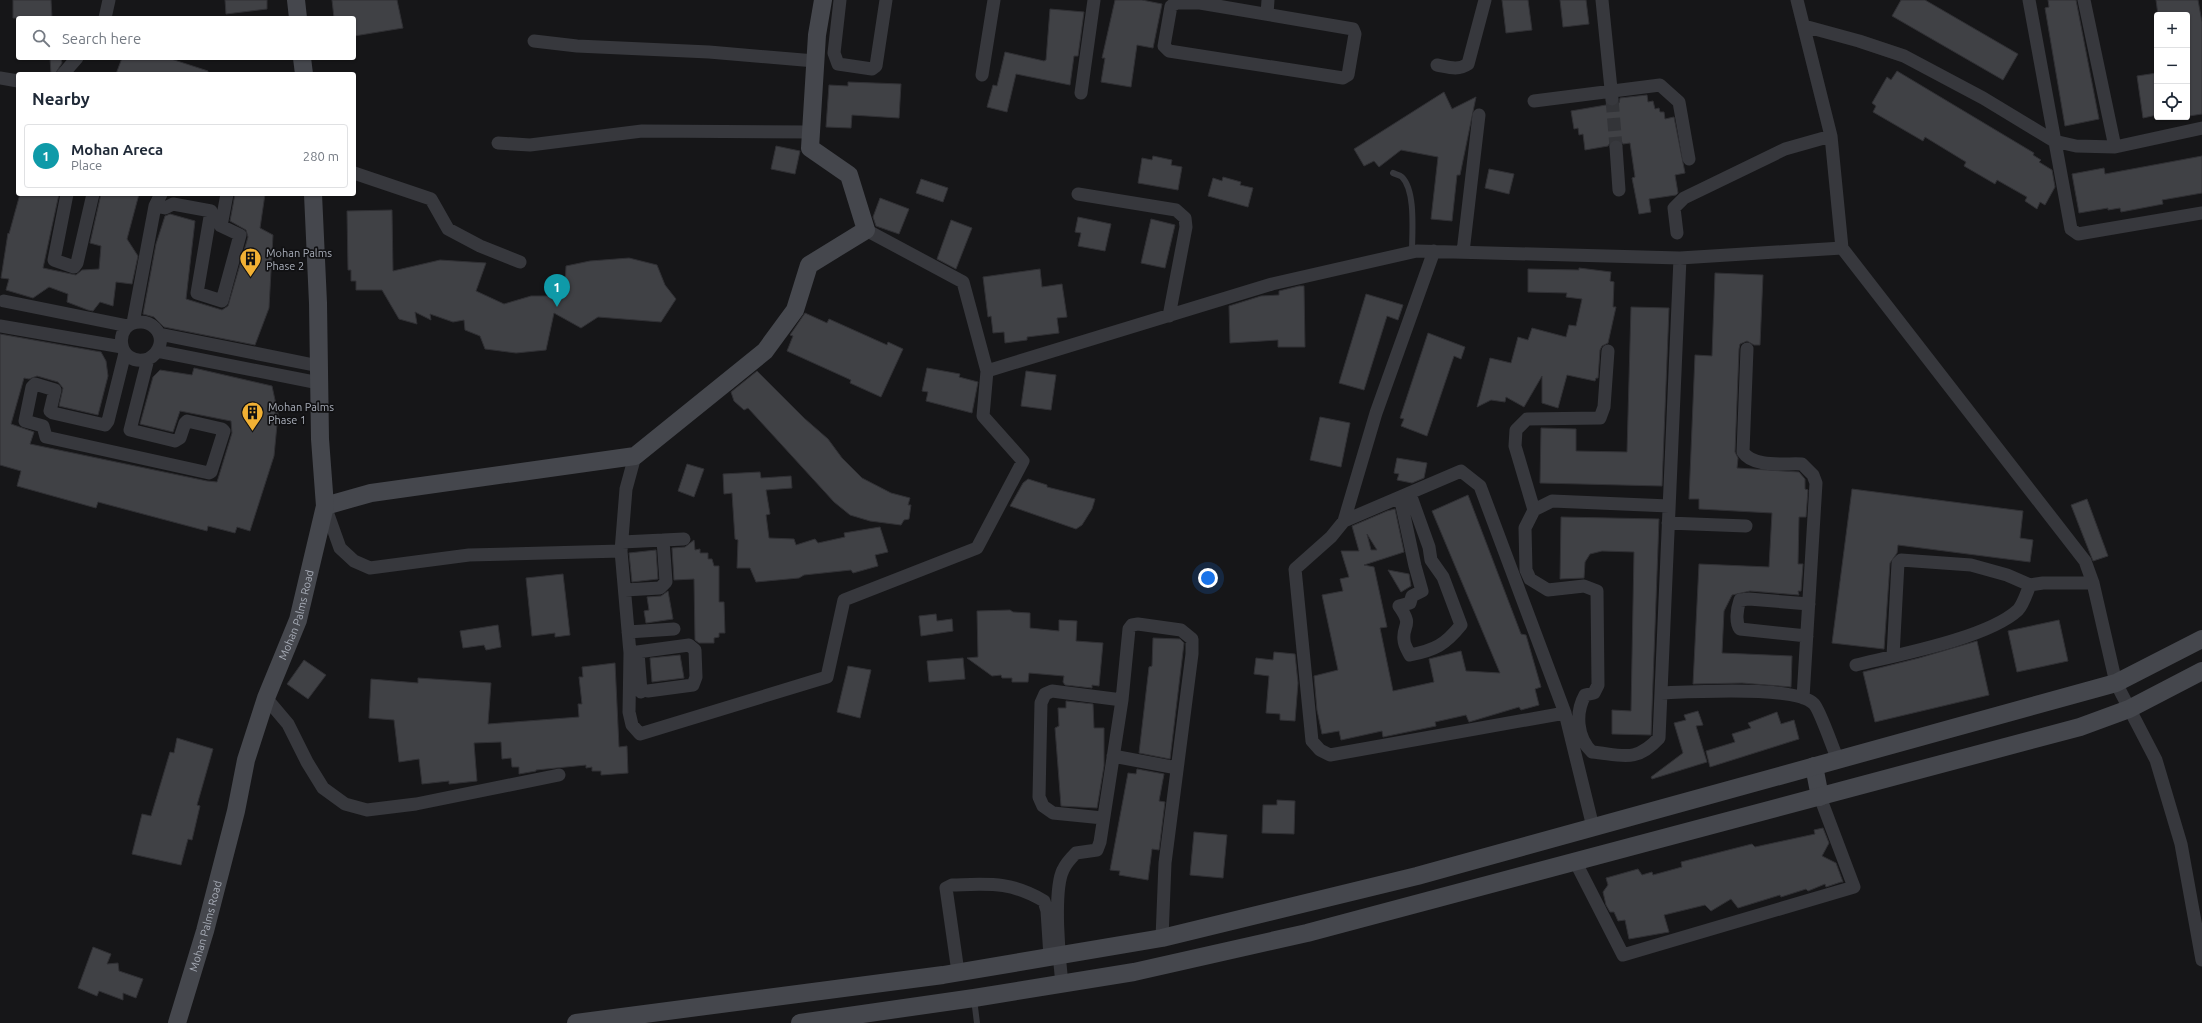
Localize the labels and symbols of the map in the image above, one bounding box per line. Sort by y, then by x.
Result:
building icon: Mohan Palms Phase 2 [238,246,264,279]
place label: Mohan Palms Phase 2 [266,247,332,272]
pin: 1 [544,274,570,307]
building icon: Mohan Palms Phase 1 [239,400,265,433]
place label: Mohan Palms Phase 1 [268,401,334,426]
your location [1198,568,1218,588]
street label: Mohan Palms Road [276,569,316,662]
street label: Mohan Palms Road [187,879,224,973]

